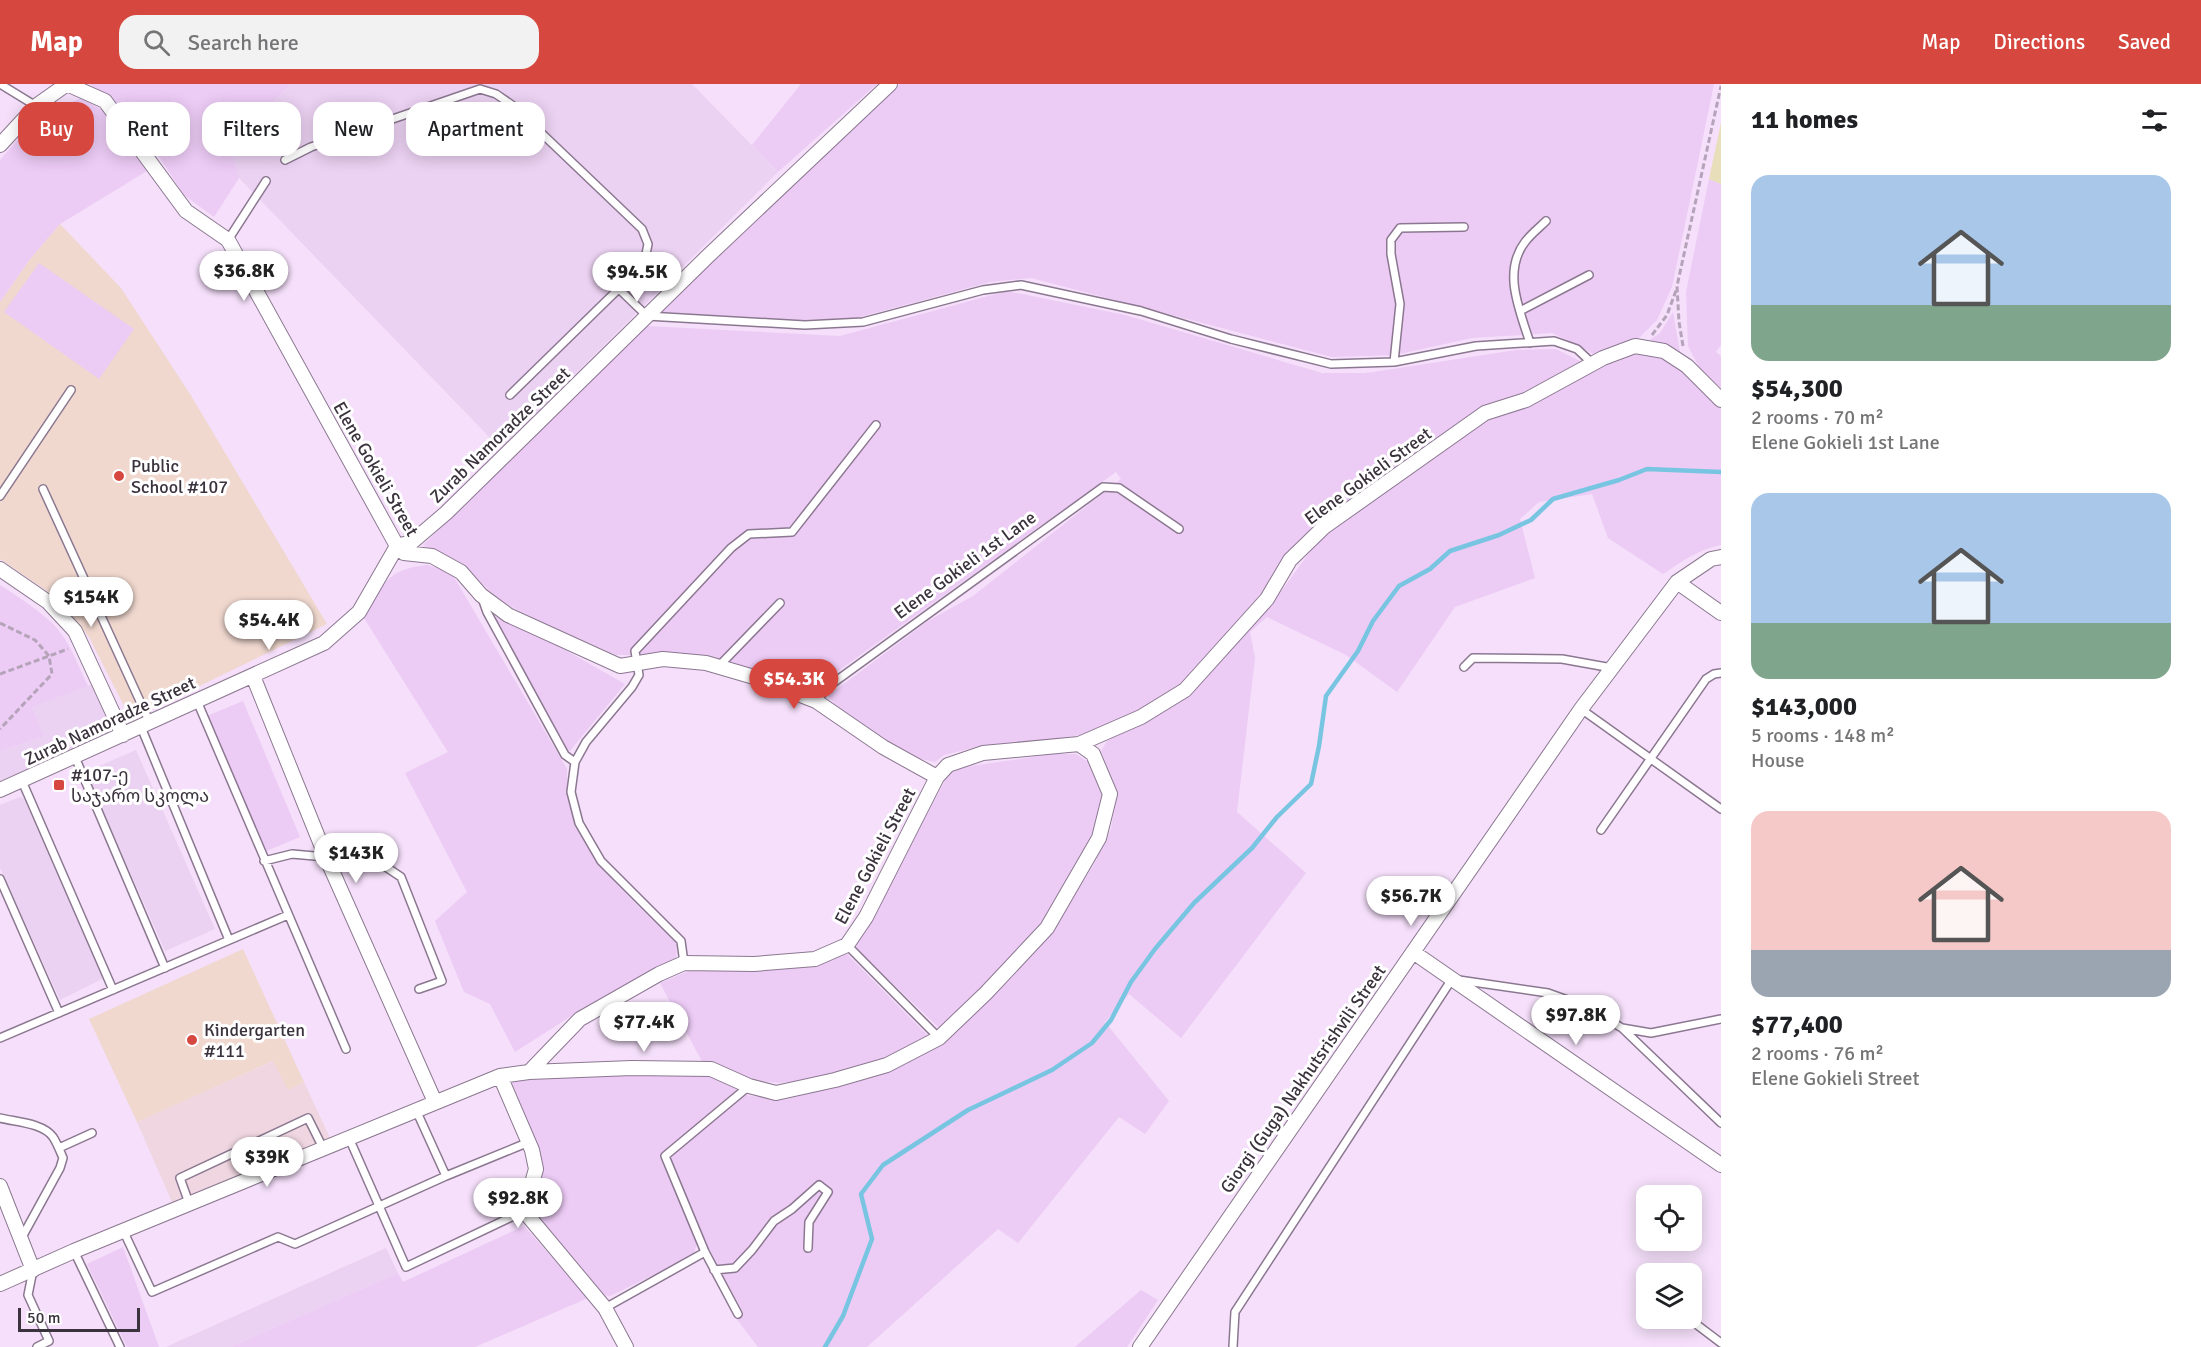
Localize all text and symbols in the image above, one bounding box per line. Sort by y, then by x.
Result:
search box [119,15,539,69]
text: Map [30,25,83,59]
icon: search [140,26,173,59]
text: Search here [188,29,299,56]
text: Map [1922,29,1960,55]
text: Directions [1993,29,2085,55]
text: Saved [2118,29,2171,55]
chip: Buy [18,102,94,156]
chip: Rent [106,102,190,156]
chip: Filters [202,102,301,156]
chip: New [313,102,394,156]
chip: Apartment [406,102,545,156]
text: 11 homes [1751,104,1858,136]
icon: filters [2138,104,2171,137]
icon: home [1907,214,2015,322]
pin: $36.8K [195,251,293,302]
pin: $94.5K [588,252,686,303]
text: $36.8K [213,258,275,283]
text: $94.5K [606,259,668,284]
street label: Zurab Namoradze Street [425,362,575,508]
text: $54,300 [1751,373,1843,405]
street label: Elene Gokieli Street [329,398,423,540]
text: 2 rooms · 70 m² [1751,405,1884,430]
street label: Elene Gokieli Street [1300,422,1436,530]
text: Elene Gokieli 1st Lane [1751,430,1940,455]
place label: Public School #107 [131,455,228,498]
marker: Public School #107 [112,469,126,483]
street label: Elene Gokieli 1st Lane [890,506,1040,624]
icon: home [1907,532,2015,640]
pin: $154K [49,577,133,628]
text: $154K [63,584,119,609]
pin: $54.4K [220,600,318,651]
text: $54.4K [238,607,300,632]
pin: $54.3K [745,659,843,710]
text: $54.3K [763,666,825,691]
street label: Zurab Namoradze Street [21,672,199,770]
text: $143,000 [1751,691,1857,723]
text: 5 rooms · 148 m² [1751,723,1895,748]
text: House [1751,748,1805,773]
place label: #107-ე საჯარო სკოლა [71,764,209,807]
marker: #107-ე საჯარო სკოლა [52,778,66,792]
street label: Elene Gokieli Street [830,784,920,928]
pin: $143K [314,833,398,884]
text: $143K [328,840,384,865]
icon: home [1907,850,2015,958]
pin: $56.7K [1362,876,1460,927]
text: $56.7K [1380,883,1442,908]
street label: Giorgi (Guga) Nakhutsrishvili Street [1215,961,1391,1197]
pin: $97.8K [1527,995,1625,1046]
pin: $77.4K [595,1002,693,1053]
text: $97.8K [1545,1002,1607,1027]
text: $77.4K [613,1009,675,1034]
text: $77,400 [1751,1009,1843,1041]
place label: Kindergarten #111 [204,1019,305,1062]
marker: Kindergarten #111 [185,1033,199,1047]
text: 2 rooms · 76 m² [1751,1041,1884,1066]
text: Elene Gokieli Street [1751,1066,1920,1091]
pin: $39K [231,1137,303,1188]
text: $39K [245,1144,289,1169]
pin: $92.8K [469,1178,567,1229]
text: $92.8K [487,1185,549,1210]
map controls [1636,1185,1702,1329]
button: locate [1636,1185,1702,1251]
button: layers [1636,1263,1702,1329]
scale bar [18,1305,140,1332]
text: 50 m [27,1308,61,1328]

